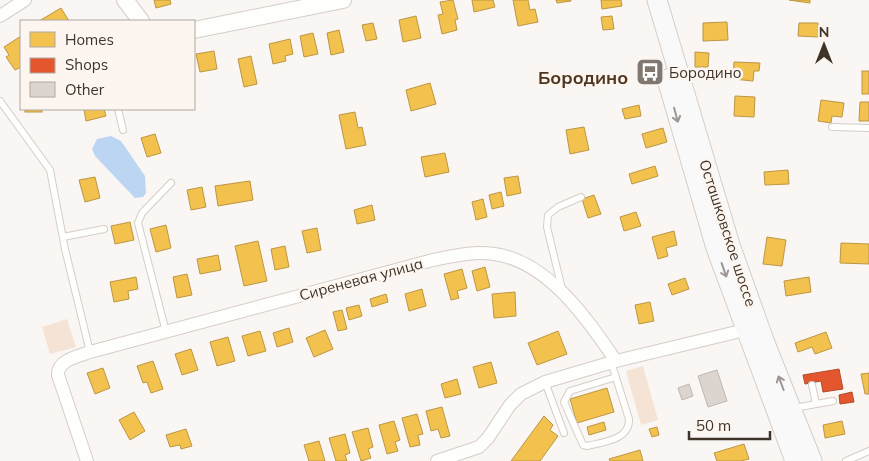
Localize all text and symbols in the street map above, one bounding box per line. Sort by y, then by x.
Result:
legend [20,20,195,110]
north arrow [799,20,849,70]
text: N [819,23,829,41]
text: Homes [65,30,114,49]
text: Shops [65,55,108,74]
bus stop icon: Бородино [635,57,665,87]
place label: Бородино [669,63,741,82]
district label: Бородино [538,66,628,89]
text: Other [65,80,105,99]
one-way arrow [672,107,682,123]
street label: Осташковское шоссе [695,157,761,309]
street label: Сиреневая улица [297,253,425,305]
one-way arrow [720,262,729,278]
one-way arrow [775,376,785,391]
scale bar [689,408,770,440]
text: 50 m [696,416,731,435]

